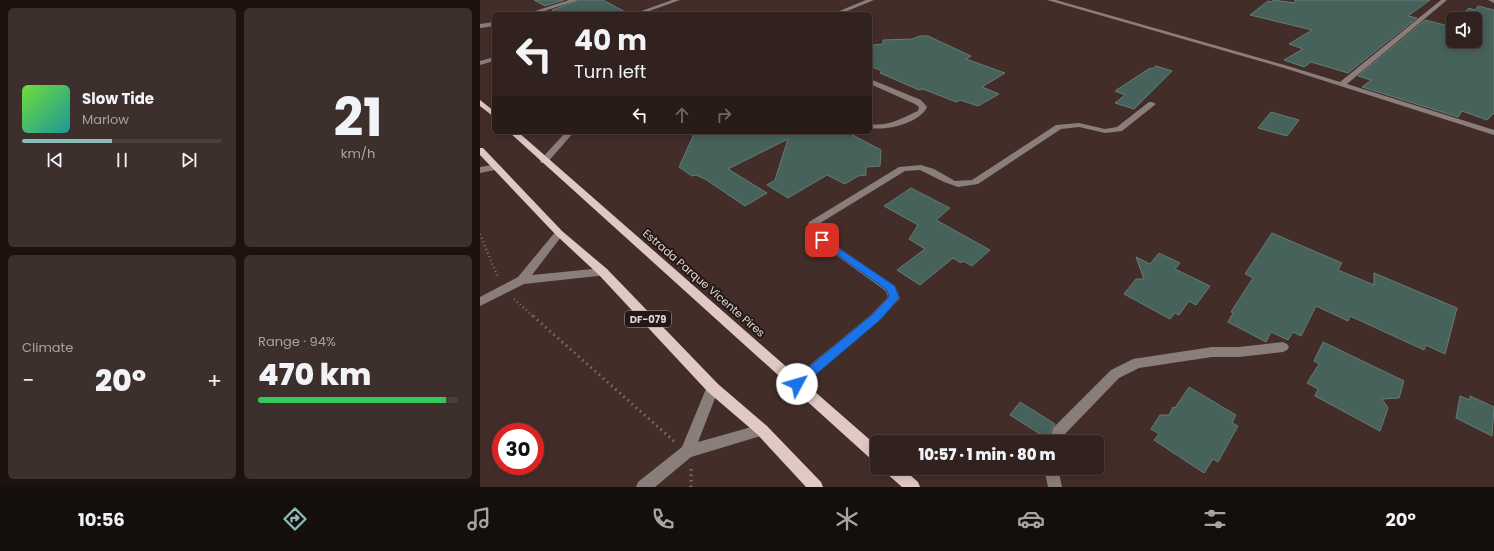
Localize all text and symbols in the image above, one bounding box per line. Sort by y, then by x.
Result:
map controls [1446,12,1482,48]
button: sound [1446,12,1482,48]
text: 40 m [574,21,647,60]
icon: left [508,28,560,80]
text: Turn left [574,59,646,84]
text: 21 [333,81,383,154]
text: Slow Tide [82,88,154,109]
icon: left [629,104,651,126]
icon: ahead [671,104,693,126]
icon: right [713,104,735,126]
text: Marlow [82,110,129,129]
text: km/h [341,144,375,163]
icon: previous [44,149,66,171]
icon: pause [111,149,133,171]
icon: next [178,149,200,171]
pin [805,223,839,257]
street label: Estrada Parque Vicente Pires [639,225,769,341]
icon: arrive [811,229,833,251]
road number: DF-079 [625,311,671,327]
text: Range · 94% [258,332,336,351]
text: Climate [22,338,73,357]
text: 470 km [258,353,371,396]
text: 20° [95,359,146,402]
position arrow [776,363,818,405]
text: − [22,365,34,396]
text: + [207,365,222,396]
speed limit sign: 30 [492,423,544,475]
text: 10:57 · 1 min · 80 m [918,444,1056,465]
icon: directions [281,505,309,533]
icon: music [465,505,493,533]
icon: phone [649,505,677,533]
icon: climate [833,505,861,533]
icon: car [1017,505,1045,533]
icon: filters [1201,505,1229,533]
text: 10:56 [78,507,125,532]
text: 20° [1386,507,1416,532]

